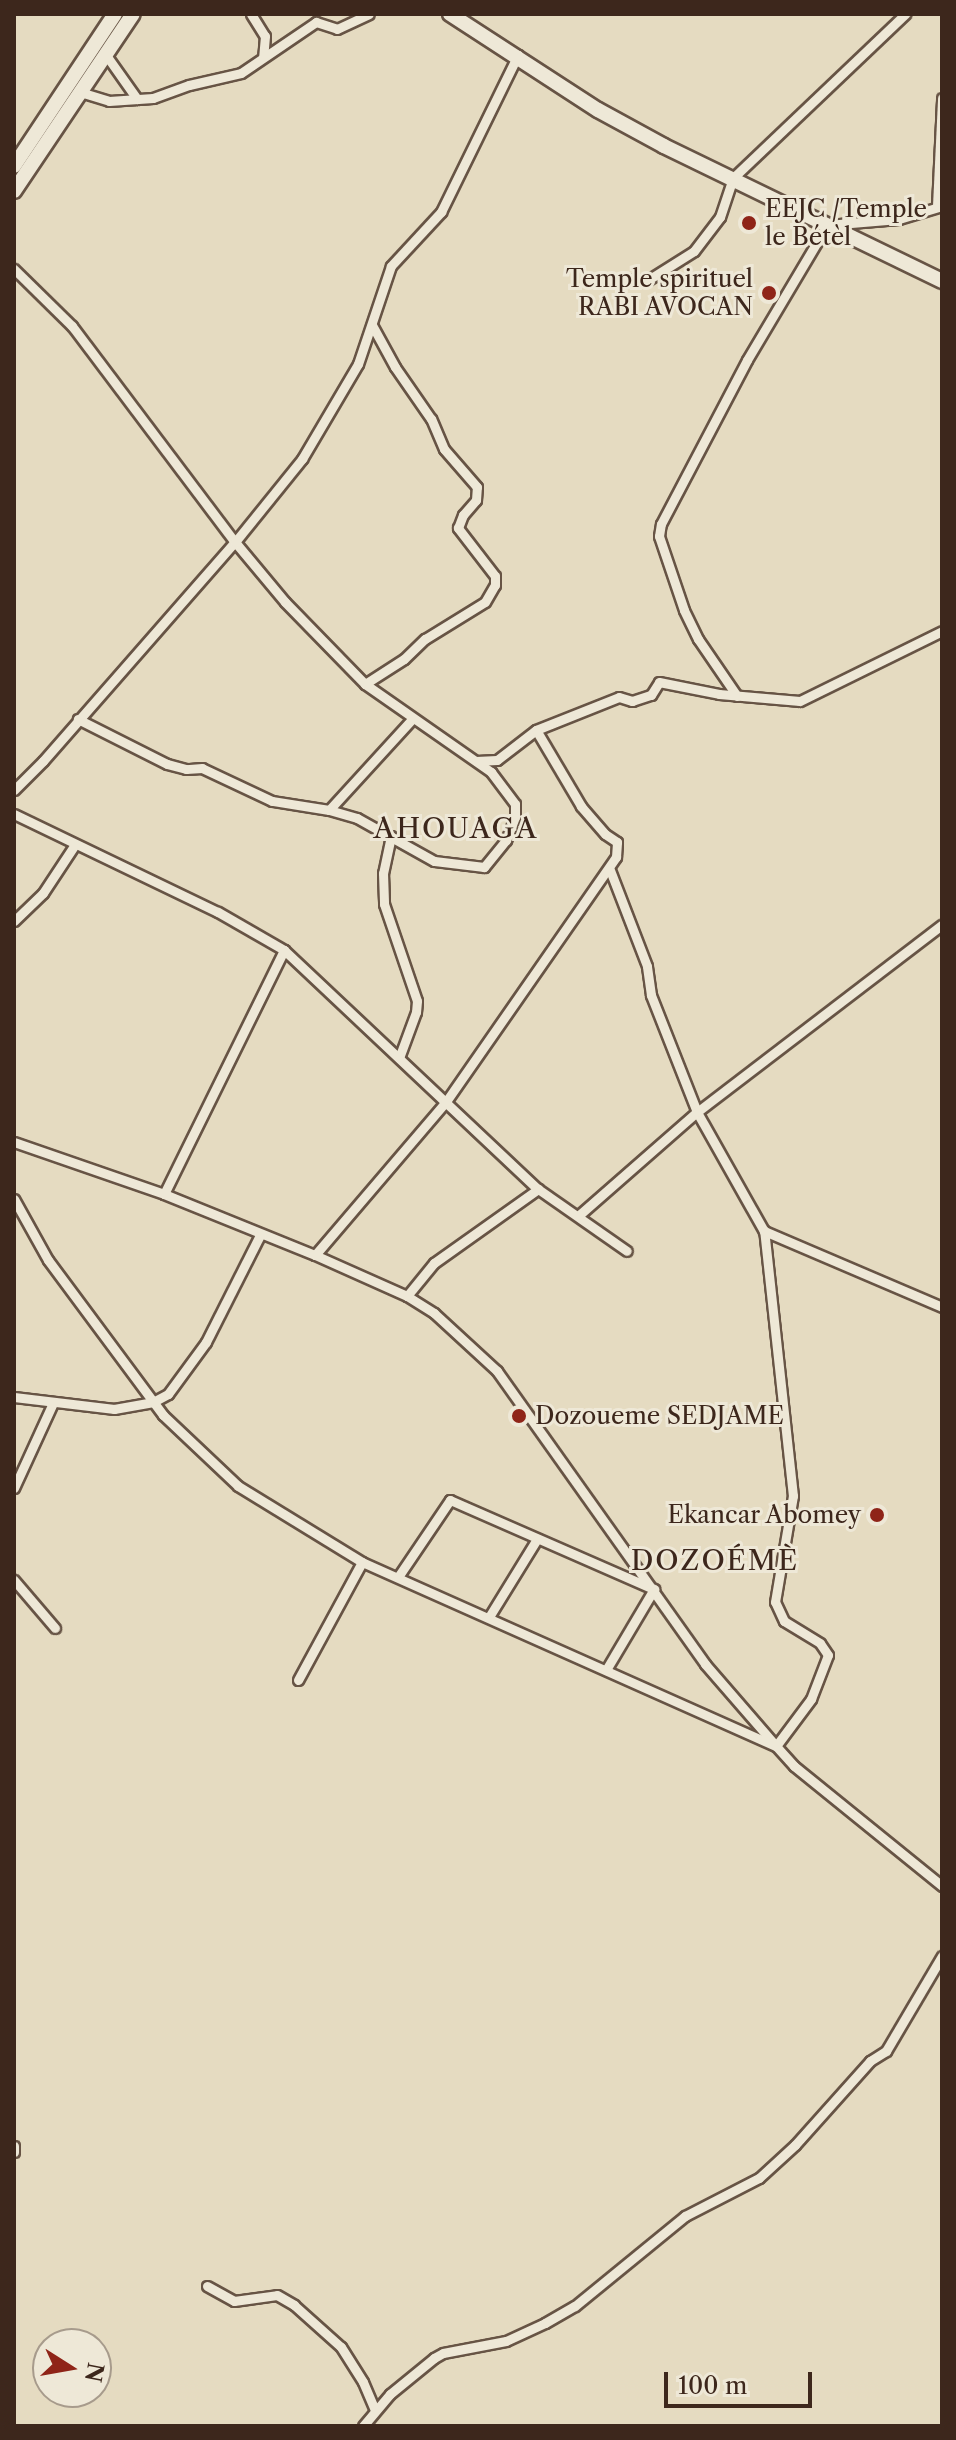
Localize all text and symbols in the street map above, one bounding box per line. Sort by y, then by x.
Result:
place label: EEJC /Temple le Bétèl [765,195,927,251]
marker: EEJC /Temple le Bétèl [740,214,758,232]
place label: Temple spirituel RABI AVOCAN [566,265,753,321]
marker: Temple spirituel RABI AVOCAN [760,284,778,302]
district label: AHOUAGA [374,811,538,845]
place label: Dozoueme SEDJAME [535,1402,784,1430]
marker: Dozoueme SEDJAME [510,1407,528,1425]
place label: Ekancar Abomey [666,1501,861,1529]
marker: Ekancar Abomey [868,1506,886,1524]
district label: DOZOÉMÈ [631,1543,799,1577]
north arrow [32,2328,112,2408]
scale bar [668,2356,816,2406]
text: N [79,2360,109,2384]
text: 100 m [678,2371,747,2400]

